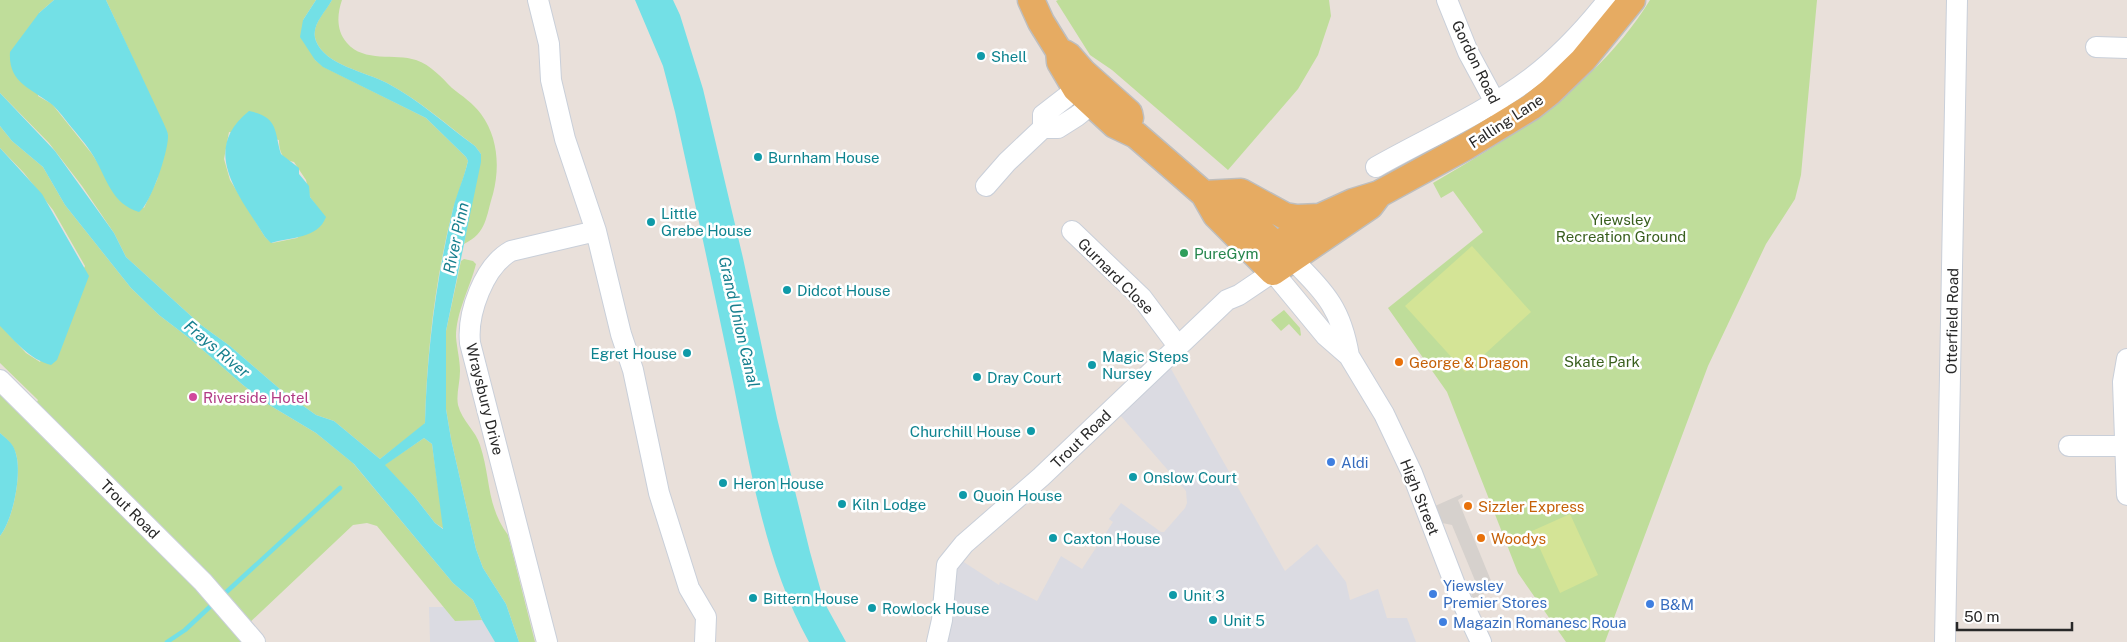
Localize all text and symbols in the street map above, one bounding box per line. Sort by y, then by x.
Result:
street label: Gordon Road [1449,18,1503,106]
place label: Shell [991,48,1027,65]
marker: Shell [975,50,987,62]
street label: Falling Lane [1466,91,1546,151]
place label: Burnham House [768,149,880,166]
marker: Burnham House [752,151,764,163]
water label: River Pinn [439,201,473,275]
place label: Little Grebe House [661,205,752,239]
park label: Yiewsley Recreation Ground [1556,211,1686,245]
marker: Little Grebe House [645,216,657,228]
street label: Gurnard Close [1075,235,1157,317]
place label: PureGym [1194,245,1259,262]
marker: PureGym [1178,247,1190,259]
water label: Grand Union Canal [715,255,763,389]
street label: Otterfield Road [1943,268,1961,374]
place label: Didcot House [797,282,890,299]
marker: Didcot House [781,284,793,296]
water label: Frays River [180,316,254,382]
street label: Wraysbury Drive [463,341,507,457]
place label: Egret House [591,345,677,362]
marker: Egret House [681,347,693,359]
place label: Magic Steps Nursey [1102,348,1189,382]
park label: Skate Park [1564,353,1640,370]
place label: George & Dragon [1409,354,1529,371]
marker: George & Dragon [1393,356,1405,368]
marker: Magic Steps Nursey [1086,359,1098,371]
place label: Dray Court [987,369,1062,386]
marker: Dray Court [971,371,983,383]
place label: Riverside Hotel [203,389,309,406]
marker: Riverside Hotel [187,391,199,403]
street label: Trout Road [1048,406,1114,472]
place label: Churchill House [910,423,1021,440]
marker: Churchill House [1025,425,1037,437]
place label: Aldi [1341,454,1369,471]
marker: Aldi [1325,456,1337,468]
street label: High Street [1397,456,1443,538]
place label: Onslow Court [1143,469,1237,486]
marker: Onslow Court [1127,471,1139,483]
place label: Heron House [733,475,824,492]
street label: Trout Road [97,476,163,542]
marker: Heron House [717,477,729,489]
place label: Quoin House [973,487,1062,504]
marker: Quoin House [957,489,969,501]
place label: Kiln Lodge [852,496,926,513]
marker: Kiln Lodge [836,498,848,510]
place label: Sizzler Express [1478,498,1584,515]
marker: Sizzler Express [1462,500,1474,512]
place label: Caxton House [1063,530,1161,547]
place label: Woodys [1491,530,1546,547]
marker: Caxton House [1047,532,1059,544]
marker: Woodys [1475,532,1487,544]
place label: Yiewsley Premier Stores [1443,577,1547,611]
place label: Unit 3 [1183,587,1225,604]
marker: Yiewsley Premier Stores [1427,588,1439,600]
marker: Unit 3 [1167,589,1179,601]
place label: Bittern House [763,590,859,607]
marker: Bittern House [747,592,759,604]
place label: B&M [1660,596,1694,613]
marker: B&M [1644,598,1656,610]
place label: Rowlock House [882,600,989,617]
scale bar [1957,600,2072,632]
marker: Rowlock House [866,602,878,614]
text: 50 m [1964,608,1999,625]
place label: Unit 5 [1223,612,1265,629]
marker: Unit 5 [1207,614,1219,626]
place label: Magazin Romanesc Roua [1453,614,1627,631]
marker: Magazin Romanesc Roua [1437,616,1449,628]

